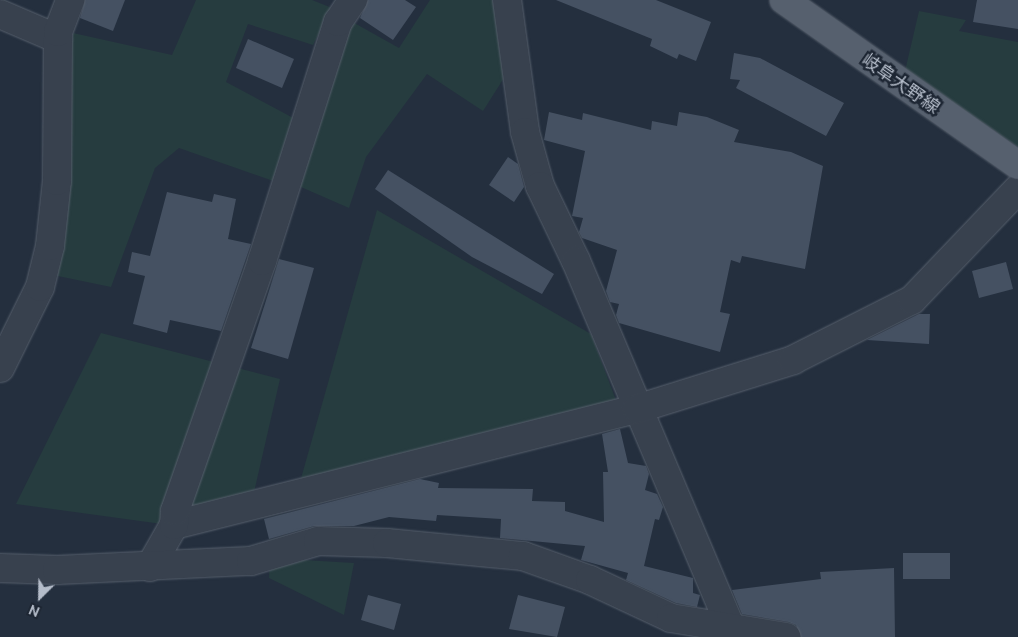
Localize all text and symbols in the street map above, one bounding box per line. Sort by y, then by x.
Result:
street label: 岐阜大野線 [858,48,944,118]
north arrow [15,572,65,622]
text: N [26,601,42,620]

